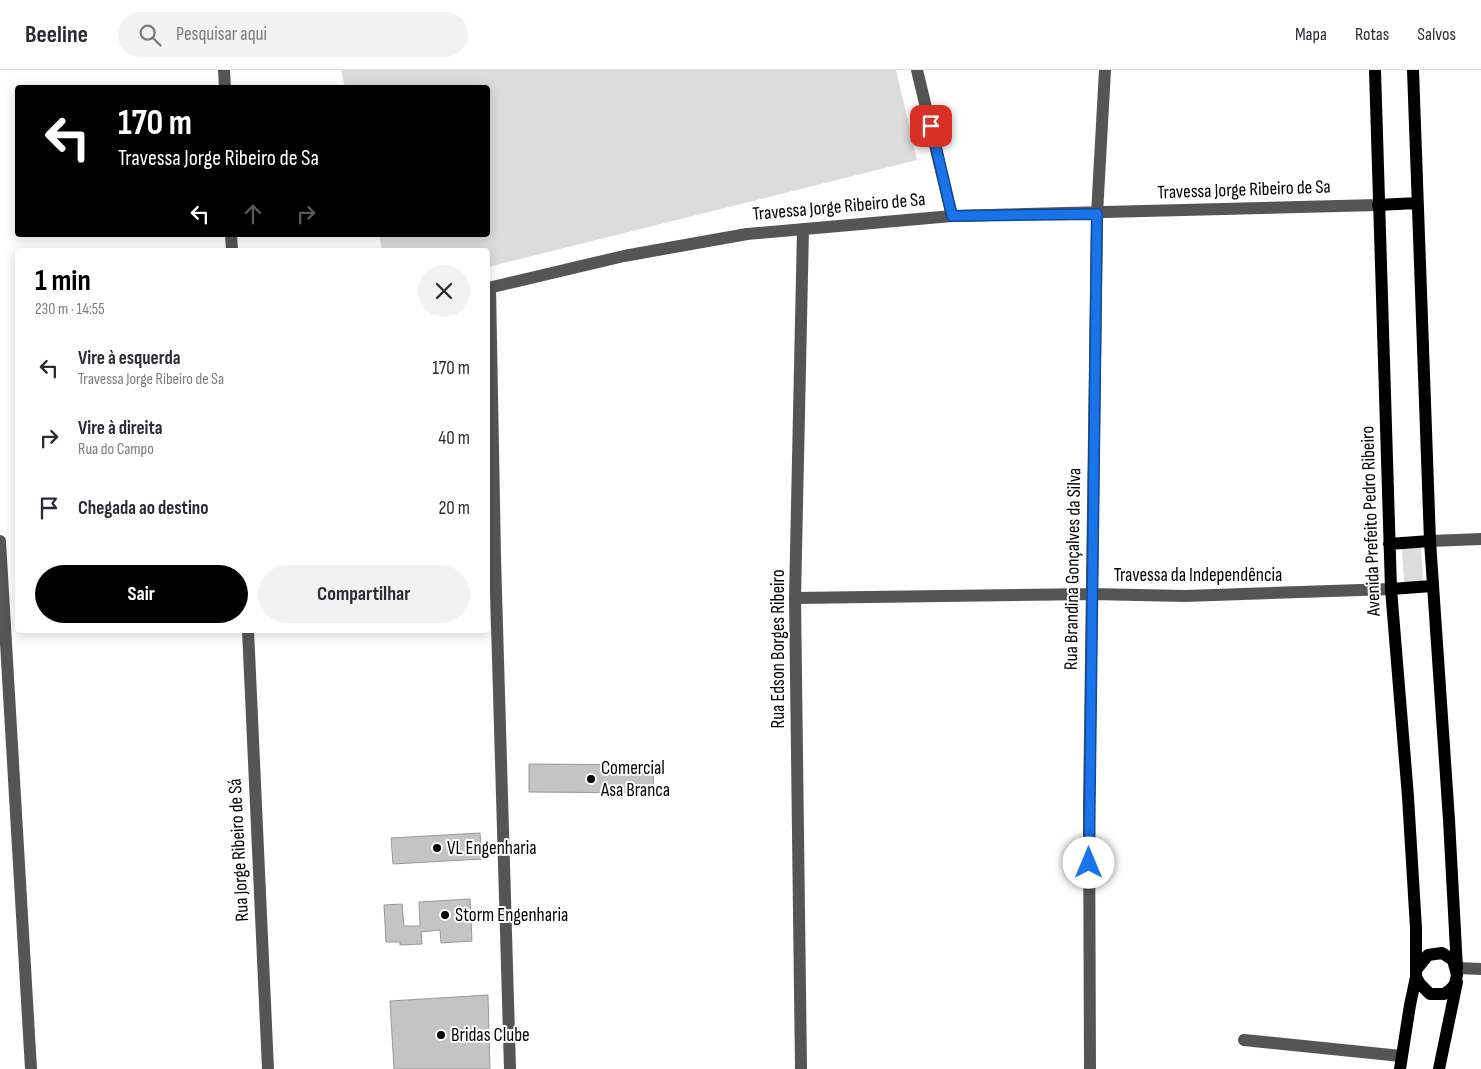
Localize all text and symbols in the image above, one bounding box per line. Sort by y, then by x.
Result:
search box [118,12,468,57]
text: Beeline [25,20,88,49]
icon: search [136,21,164,49]
text: Pesquisar aqui [176,23,267,46]
text: Mapa [1295,24,1327,45]
text: Rotas [1355,24,1389,45]
text: Salvos [1417,24,1456,45]
text: 170 m [118,102,192,145]
icon: left [35,105,100,170]
pin [910,105,952,147]
icon: arrive [917,112,945,140]
text: Travessa Jorge Ribeiro de Sa [118,145,319,172]
street label: Travessa Jorge Ribeiro de Sa [1157,175,1331,205]
street label: Travessa Jorge Ribeiro de Sa [752,188,926,226]
icon: left [186,200,214,228]
icon: ahead [239,200,267,228]
icon: right [292,200,320,228]
text: 1 min [35,263,91,299]
button: close [418,265,470,317]
text: 230 m · 14:55 [35,300,105,319]
text: Vire à esquerda [78,347,180,370]
icon: left [35,354,63,382]
text: 170 m [432,357,470,380]
text: Travessa Jorge Ribeiro de Sa [78,370,224,389]
text: Vire à direita [78,417,162,440]
icon: right [35,424,63,452]
street label: Avenida Prefeito Pedro Ribeiro [1356,426,1386,617]
text: 40 m [438,427,470,450]
text: Rua do Campo [78,440,154,459]
street label: Rua Brandina Gonçalves da Silva [1060,468,1086,670]
icon: arrive [35,494,63,522]
text: Chegada ao destino [78,497,208,520]
text: 20 m [438,497,470,520]
street label: Travessa da Independência [1114,564,1282,587]
button: Sair [35,565,248,623]
button: Compartilhar [258,565,470,623]
street label: Rua Edson Borges Ribeiro [767,569,790,729]
place label: Comercial Asa Branca [600,757,670,802]
marker: Comercial Asa Branca [585,773,597,785]
street label: Rua Jorge Ribeiro de Sá [224,778,254,922]
position arrow [1062,836,1114,888]
place label: VL Engenharia [447,837,537,860]
marker: VL Engenharia [431,842,443,854]
place label: Storm Engenharia [455,904,568,927]
marker: Storm Engenharia [439,909,451,921]
place label: Bridas Clube [451,1024,530,1047]
marker: Bridas Clube [435,1029,447,1041]

